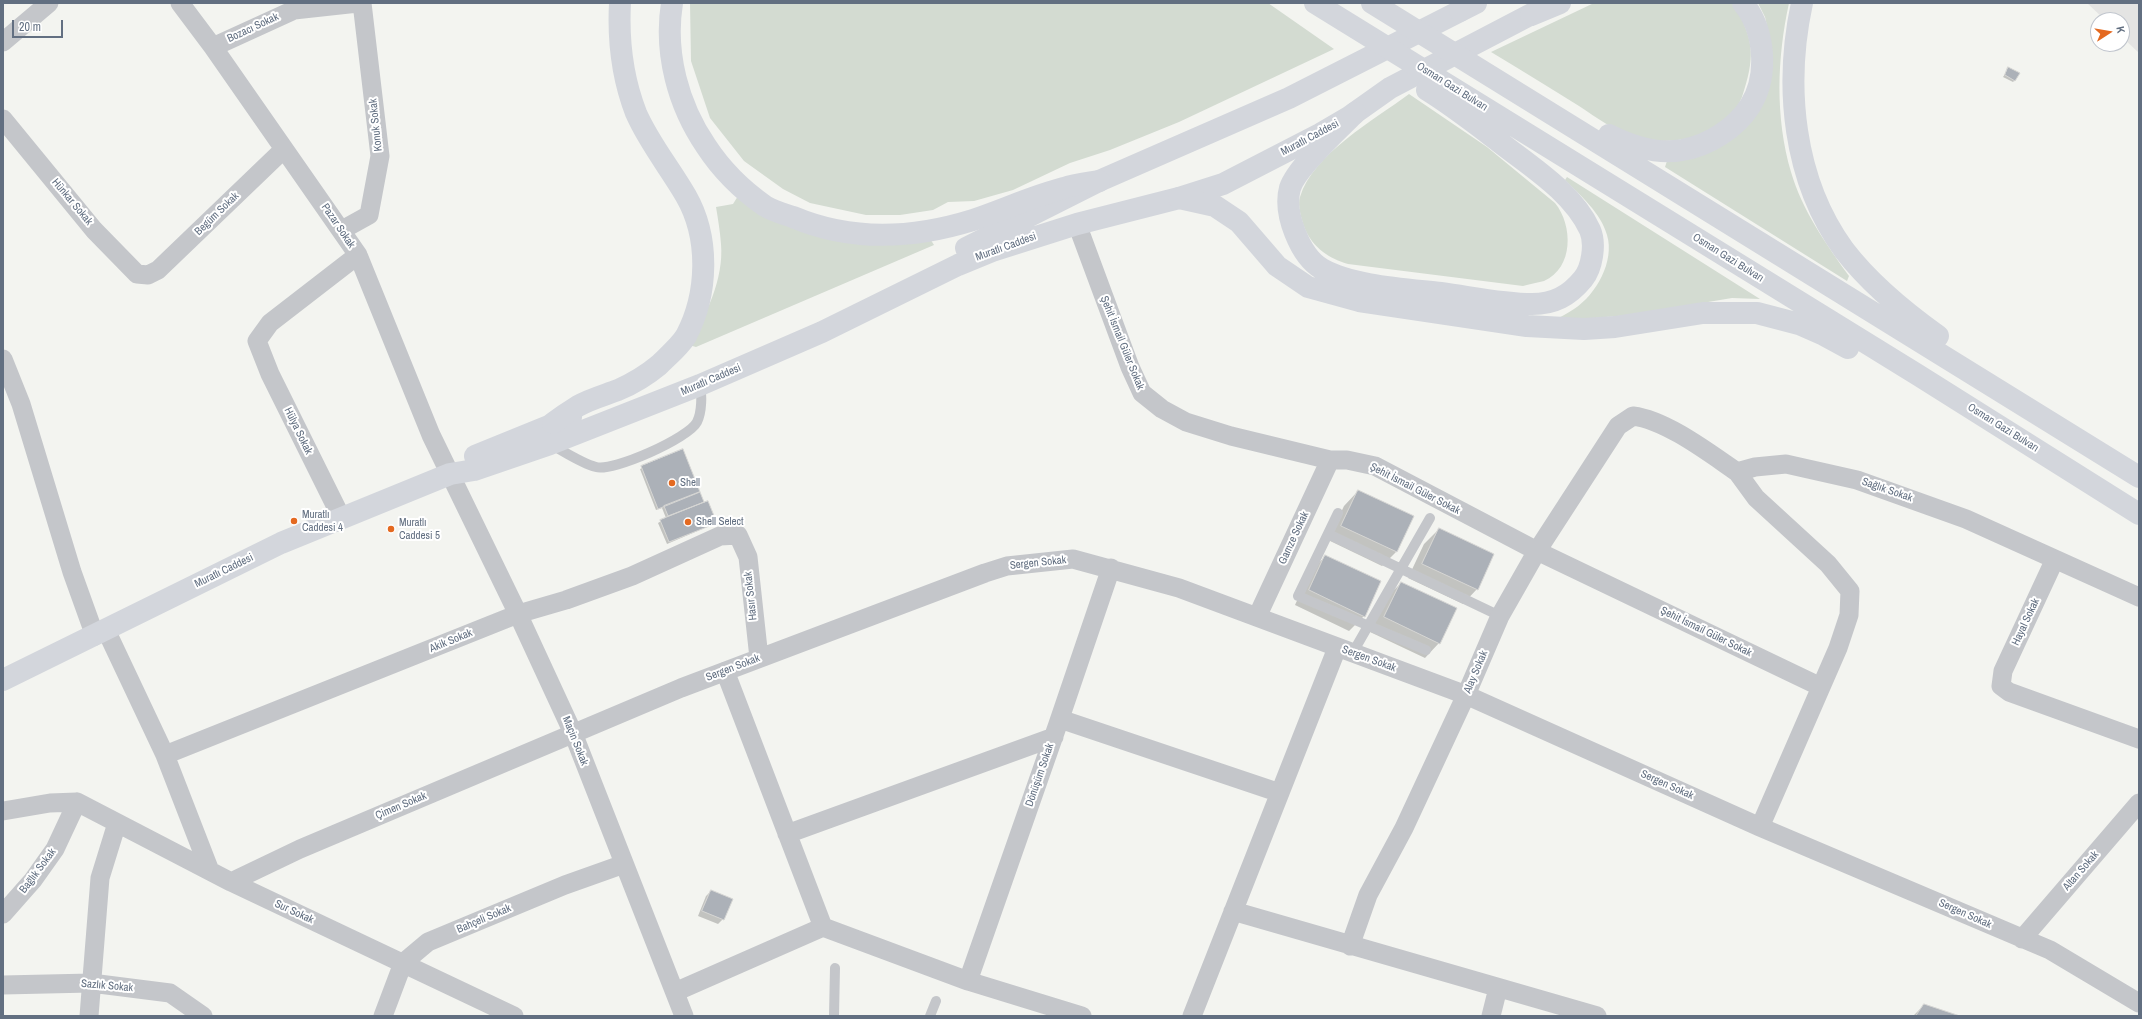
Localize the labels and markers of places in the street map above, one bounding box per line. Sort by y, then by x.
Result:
place label: Shell [680,476,700,490]
marker: Shell [667,478,677,488]
place label: Muratlı Caddesi 4 [302,508,343,534]
place label: Shell Select [696,515,744,529]
marker: Muratlı Caddesi 4 [289,516,299,526]
place label: Muratlı Caddesi 5 [399,516,440,542]
marker: Shell Select [683,517,693,527]
marker: Muratlı Caddesi 5 [386,524,396,534]

